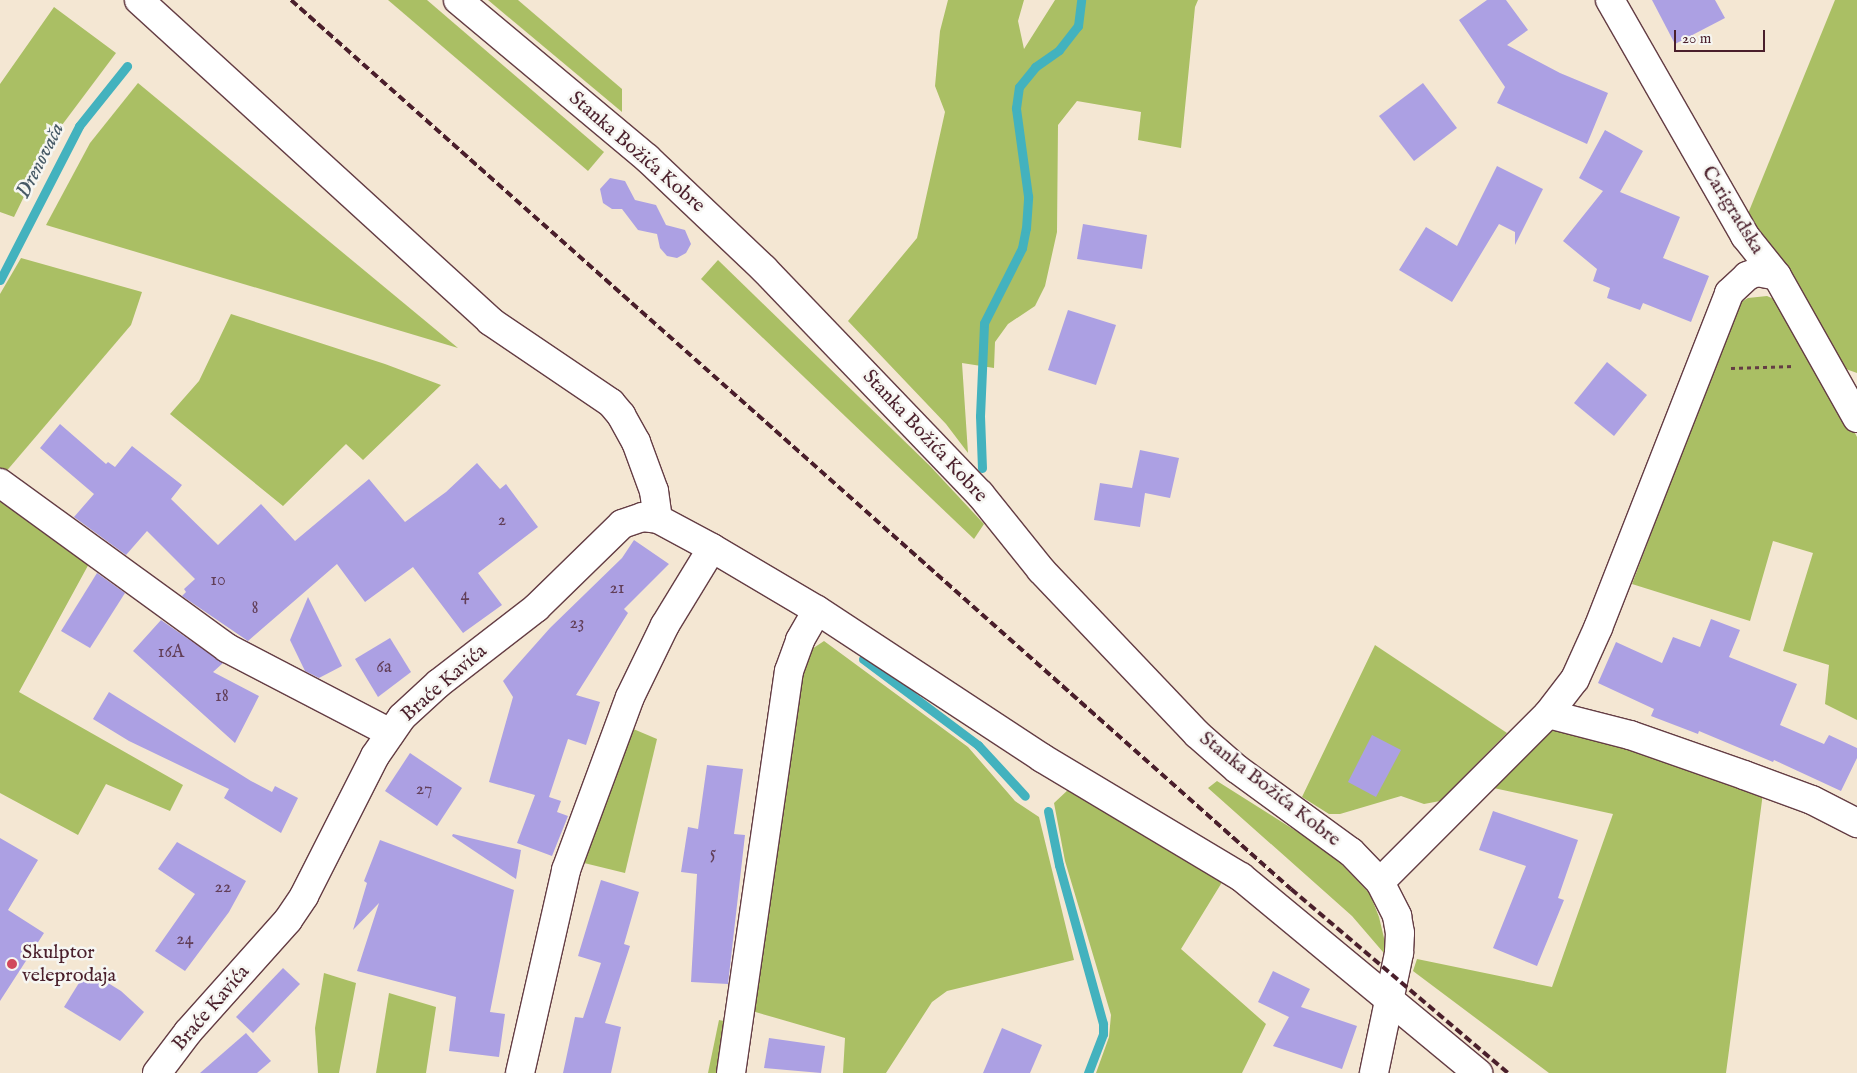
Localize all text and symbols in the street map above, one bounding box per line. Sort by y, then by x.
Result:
scale bar [1677,20,1768,52]
text: 20 m [1682,29,1711,48]
street label: Stanka Božića Kobre [564,86,710,218]
water label: Drenovača [11,119,71,203]
street label: Carigradska [1696,161,1770,259]
street label: Stanka Božića Kobre [857,365,993,507]
house number: 2 [498,510,506,532]
house number: 10 [210,570,226,592]
house number: 21 [609,578,625,600]
house number: 4 [461,585,469,607]
house number: 8 [251,598,259,620]
house number: 23 [569,613,585,635]
street label: Braće Kavića [396,639,492,727]
house number: 16A [158,642,184,664]
house number: 6a [376,657,392,679]
house number: 18 [215,686,229,708]
street label: Stanka Božića Kobre [1195,726,1345,852]
house number: 27 [416,779,432,801]
house number: 5 [710,843,716,865]
house number: 22 [215,877,231,899]
house number: 24 [176,929,194,951]
place label: Skulptor veleprodaja [22,940,116,987]
marker: Skulptor veleprodaja [6,958,18,970]
street label: Braće Kavića [167,960,255,1056]

